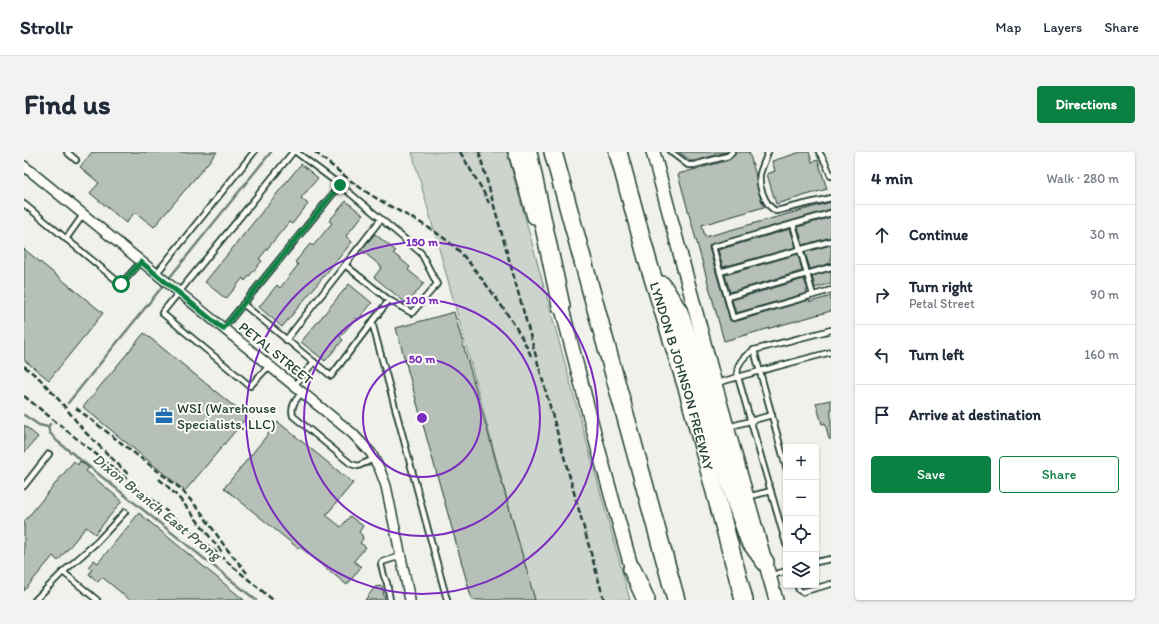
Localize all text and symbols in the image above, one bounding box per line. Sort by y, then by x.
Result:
text: Strollr [20,16,73,39]
text: Map [996,19,1021,36]
text: Layers [1043,19,1082,36]
text: Share [1104,19,1139,36]
button: Directions [1037,86,1135,123]
text: Find us [24,87,111,121]
text: 4 min [871,168,913,188]
text: Walk · 280 m [1046,171,1119,186]
route end [331,176,349,194]
icon: ahead [871,224,893,246]
text: Continue [909,226,968,244]
text: 30 m [1090,227,1119,242]
text: 150 m [406,235,439,249]
route start [112,275,130,293]
text: Turn right [909,278,973,296]
street label: LYNDON B JOHNSON FREEWAY [646,280,717,472]
icon: right [871,284,893,306]
text: 90 m [1090,287,1119,302]
text: 100 m [405,293,439,307]
text: Petal Street [909,296,975,311]
street label: PETAL STREET [235,318,316,389]
icon: left [871,344,893,366]
text: Turn left [909,346,964,364]
text: 160 m [1084,347,1119,362]
text: 50 m [409,352,436,366]
place label: WSI (Warehouse Specialists, LLC) [177,400,277,433]
icon: arrive [871,404,893,426]
office icon: WSI (Warehouse Specialists, LLC) [154,406,174,426]
text: Arrive at destination [909,406,1041,424]
centre of rings [415,411,429,425]
map controls [783,444,819,588]
button: + [783,444,819,480]
water label: Dixon Branch East Prong [89,450,227,566]
button: Save [871,456,991,493]
button: Share [999,456,1119,493]
button: − [783,480,819,516]
button: locate [783,516,819,552]
button: layers [783,552,819,588]

